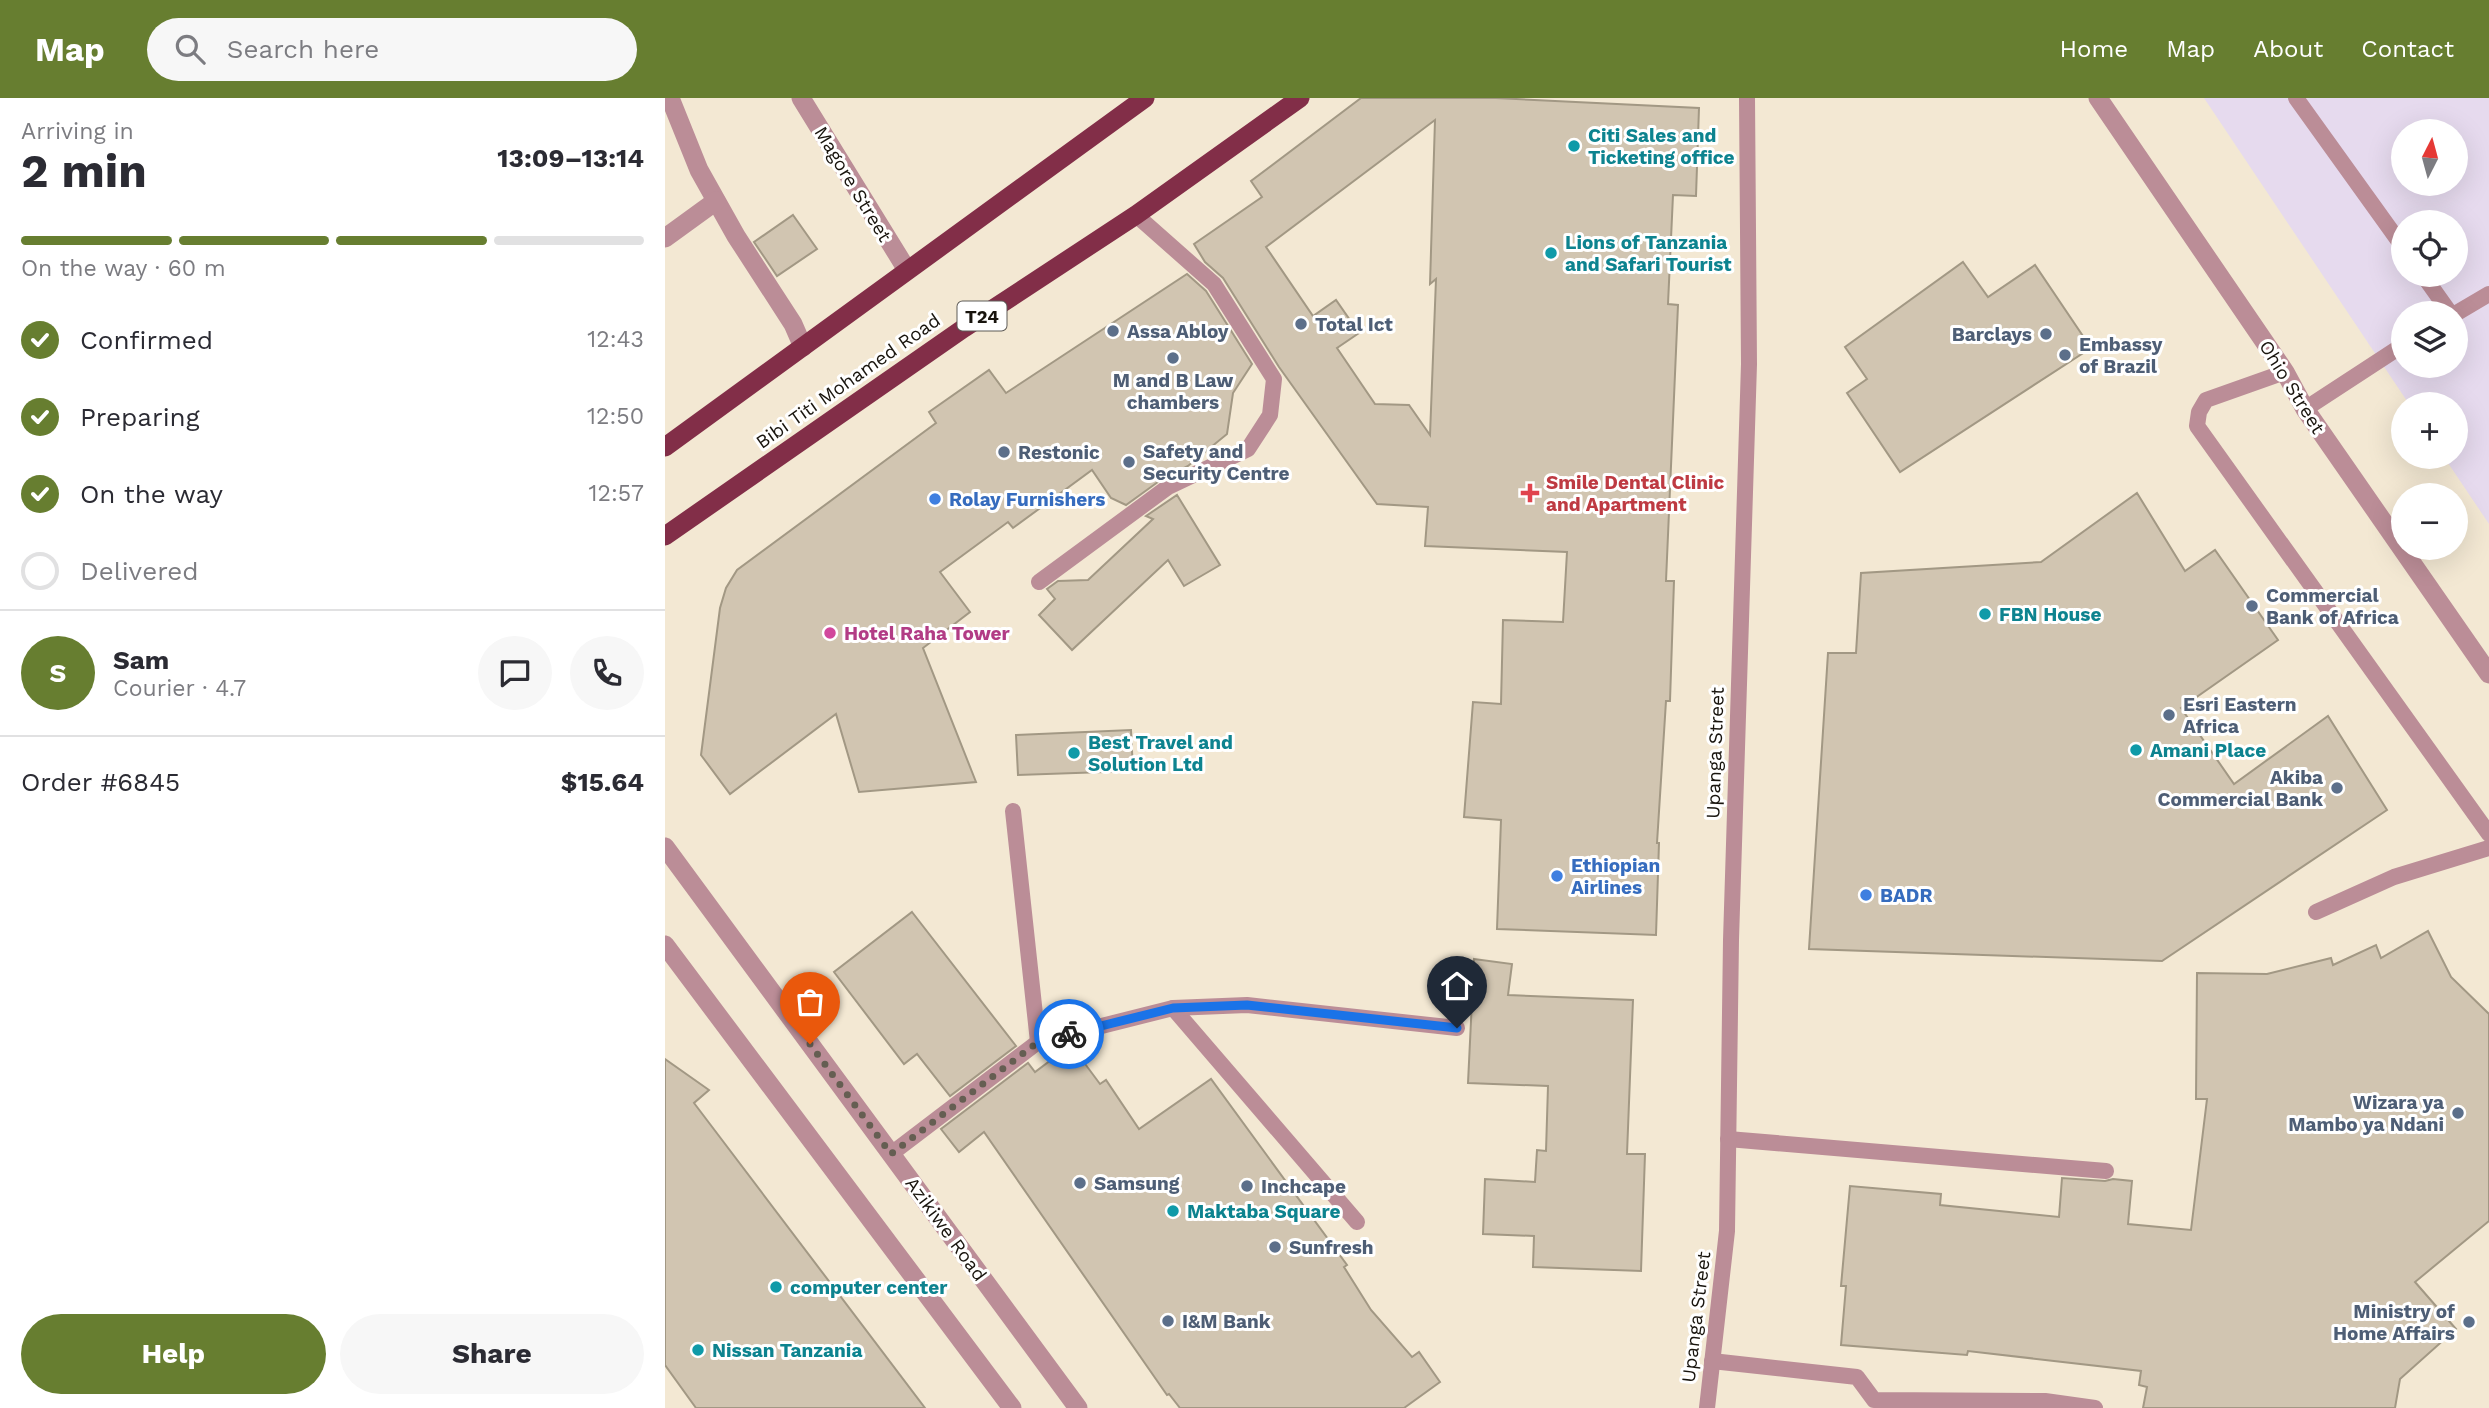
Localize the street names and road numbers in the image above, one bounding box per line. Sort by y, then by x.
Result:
street label: Magore Street [810,122,896,246]
road number: T24 [957,302,1007,330]
street label: Bibi Titi Mohamed Road [751,308,945,454]
street label: Ohio Street [2254,336,2330,438]
street label: Upanga Street [1701,687,1729,819]
street label: Azikiwe Road [901,1172,991,1286]
street label: Upanga Street [1677,1250,1715,1384]

